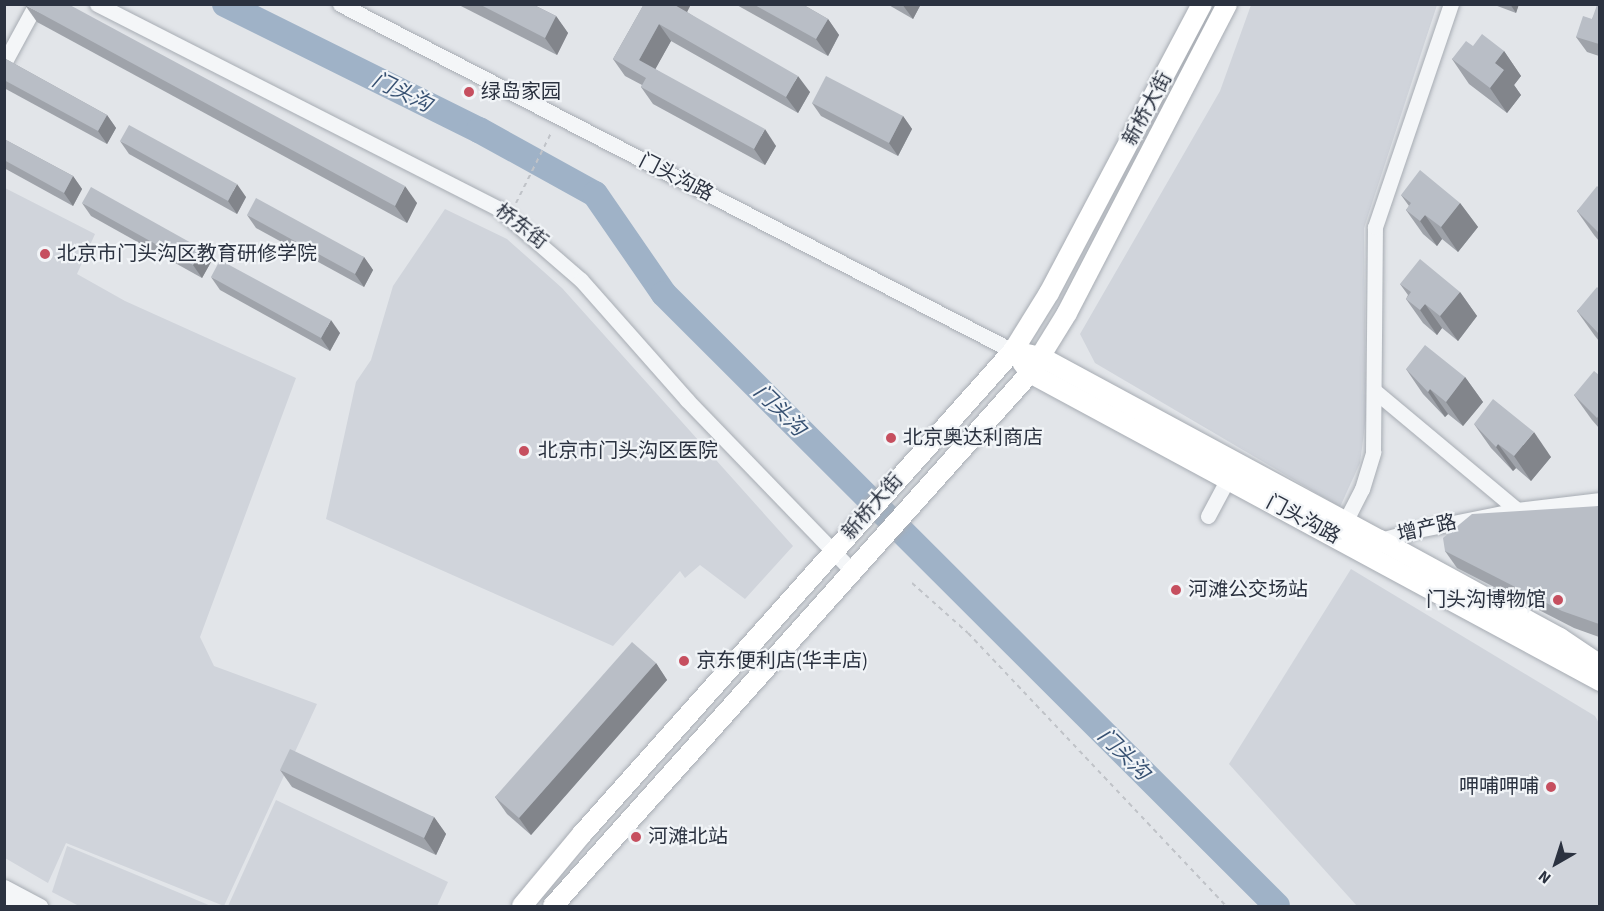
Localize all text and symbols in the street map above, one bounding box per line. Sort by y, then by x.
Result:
water label: 门头沟 [368,67,436,117]
street label: 新桥大街 [1119,68,1177,150]
place label: 绿岛家园 [481,80,561,104]
marker: 绿岛家园 [462,85,476,99]
street label: 门头沟路 [635,149,717,207]
street label: 桥东街 [490,199,552,255]
place label: 北京市门头沟区教育研修学院 [57,242,317,266]
marker: 北京市门头沟区教育研修学院 [38,247,52,261]
water label: 门头沟 [749,379,811,441]
place label: 北京奥达利商店 [903,426,1043,450]
marker: 北京奥达利商店 [884,431,898,445]
place label: 北京市门头沟区医院 [538,439,718,463]
marker: 北京市门头沟区医院 [515,442,533,460]
street label: 新桥大街 [838,469,908,545]
street label: 门头沟路 [1262,491,1344,549]
street label: 增产路 [1395,511,1459,547]
place label: 河滩公交场站 [1188,578,1308,602]
marker: 河滩公交场站 [1169,583,1183,597]
place label: 门头沟博物馆 [1426,588,1546,612]
marker: 门头沟博物馆 [1551,593,1565,607]
place label: 京东便利店(华丰店) [696,649,868,673]
marker: 京东便利店(华丰店) [677,654,691,668]
water label: 门头沟 [1093,723,1155,785]
place label: 呷哺呷哺 [1459,775,1539,799]
marker: 呷哺呷哺 [1544,780,1558,794]
place label: 河滩北站 [648,825,728,849]
marker: 河滩北站 [629,830,643,844]
north arrow [1526,833,1586,893]
text: N [1534,865,1556,889]

